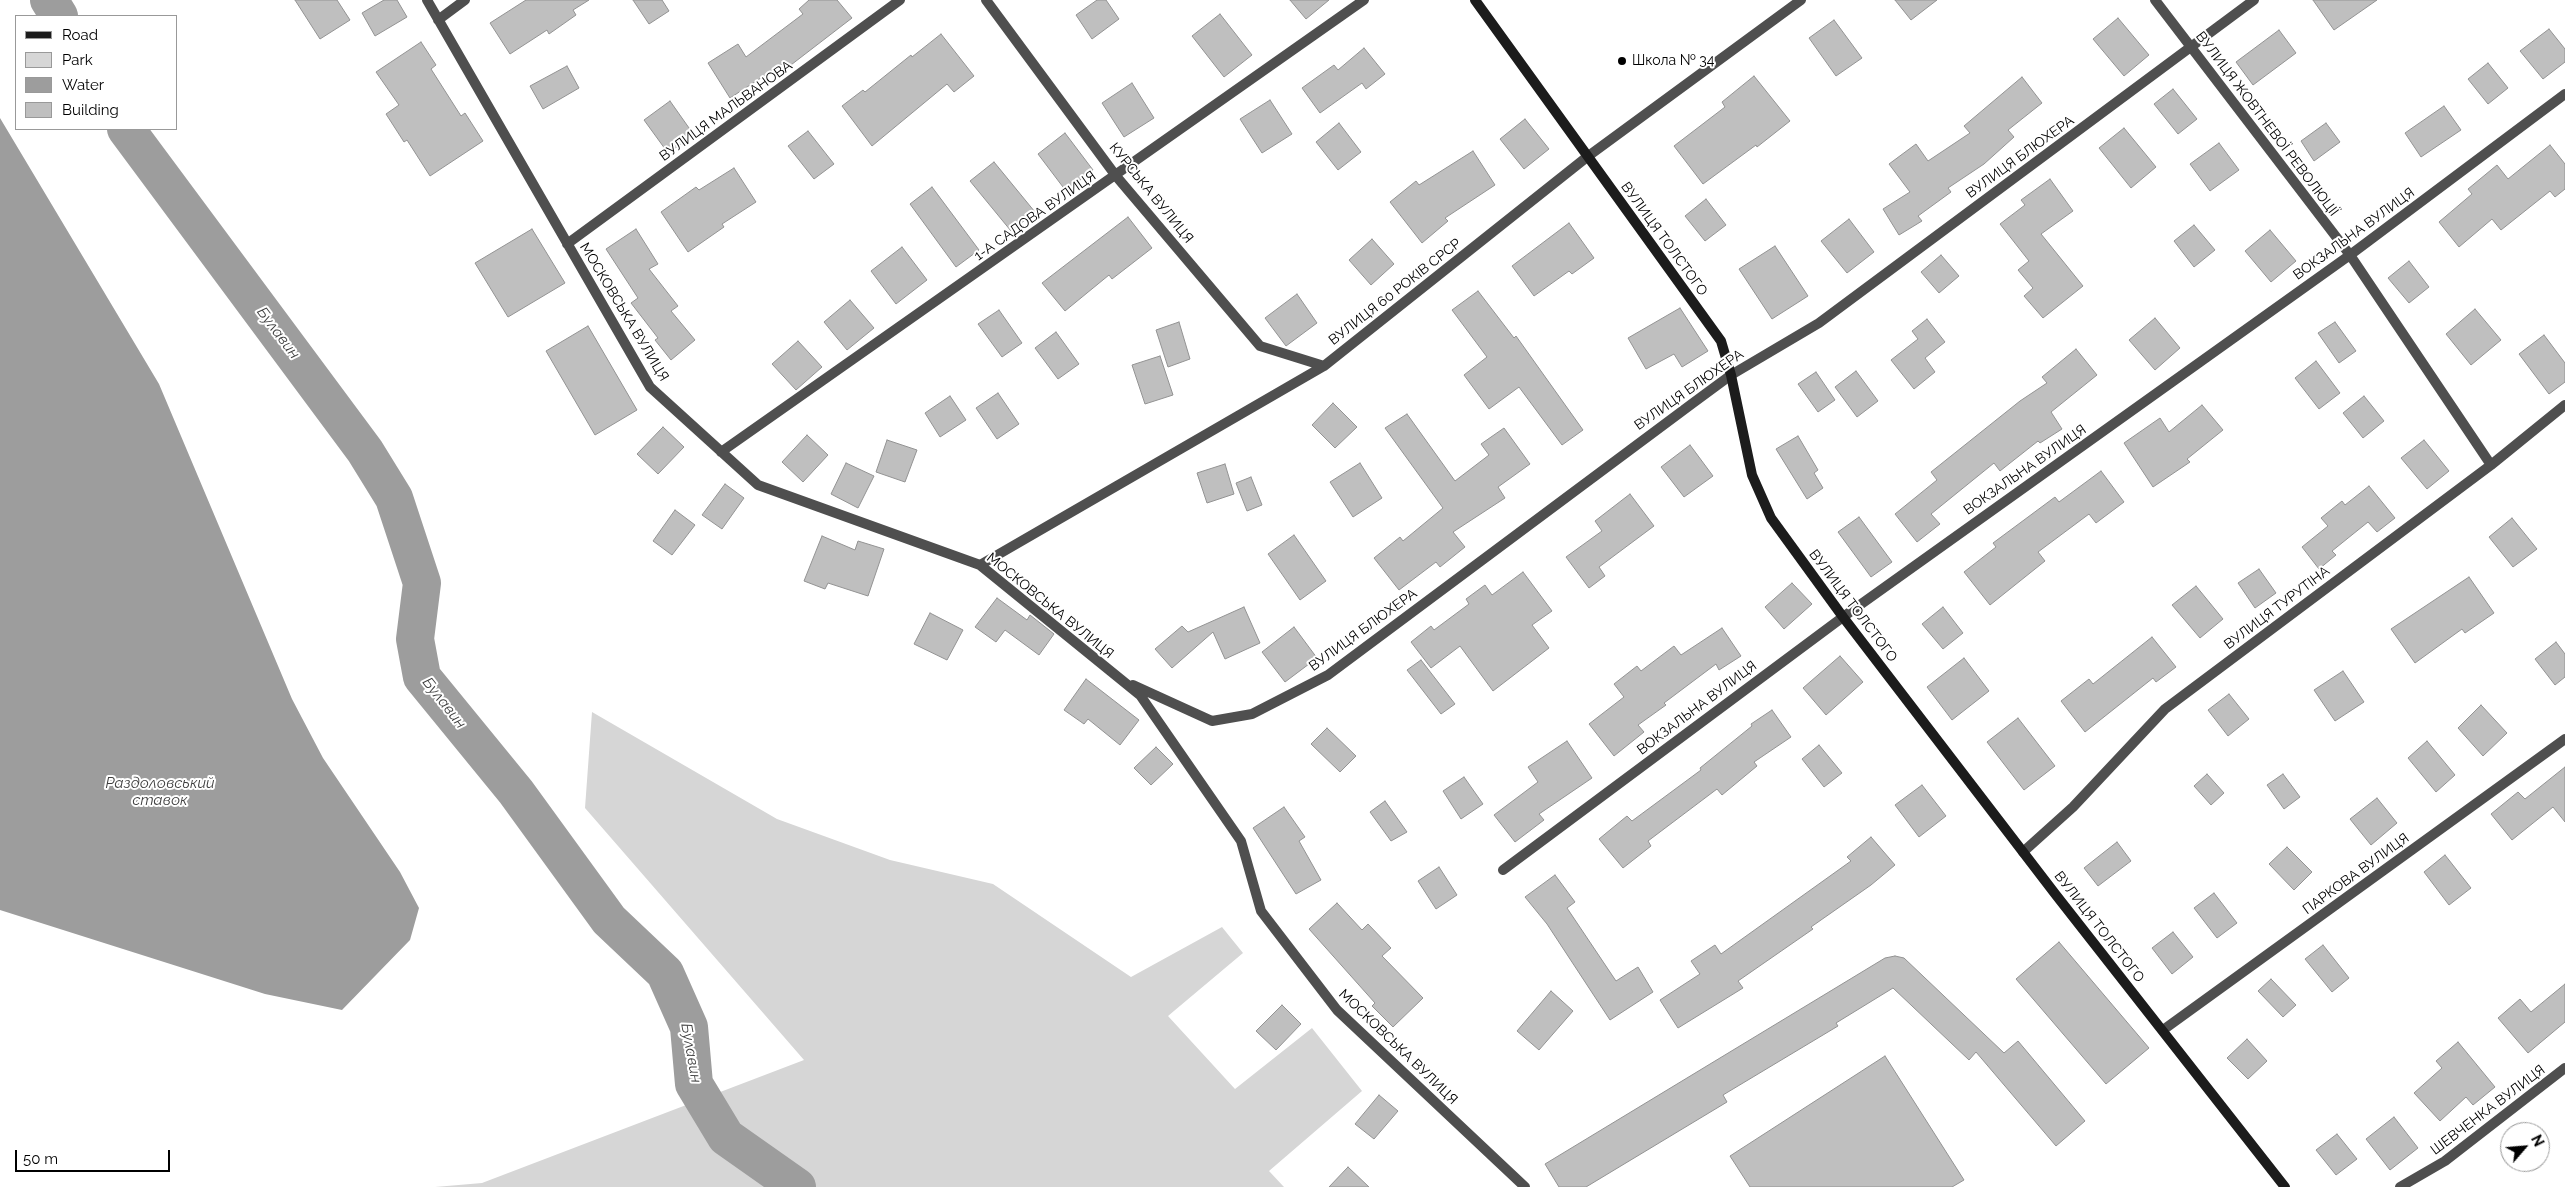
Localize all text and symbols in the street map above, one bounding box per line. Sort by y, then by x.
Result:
legend [15,15,178,130]
text: Road [62,26,98,44]
street label: ВУЛИЦЯ ЖОВТНЕВОЇ РЕВОЛЮЦІЇ [2192,28,2342,220]
text: Park [62,51,93,69]
place label: Школа № 34 [1632,53,1714,69]
marker: Школа № 34 [1616,55,1628,67]
street label: ВУЛИЦЯ МАЛЬВАНОВА [656,57,796,165]
text: Water [62,76,104,94]
text: Building [62,101,119,119]
street label: ВУЛИЦЯ БЛЮХЕРА [1963,112,2077,202]
street label: КУРСЬКА ВУЛИЦЯ [1105,139,1197,247]
street label: 1-А САДОВА ВУЛИЦЯ [971,168,1099,264]
street label: ВУЛИЦЯ ТОЛСТОГО [1617,179,1711,299]
street label: ВОКЗАЛЬНА ВУЛИЦЯ [2290,184,2418,284]
street label: ВУЛИЦЯ 60 РОКІВ СРСР [1326,235,1464,349]
street label: МОСКОВСЬКА ВУЛИЦЯ [576,240,672,384]
water label: Булавин [253,304,303,362]
street label: ВУЛИЦЯ БЛЮХЕРА [1631,346,1747,434]
street label: ВОКЗАЛЬНА ВУЛИЦЯ [1961,421,2089,519]
street label: ВУЛИЦЯ ТОЛСТОГО [1805,546,1901,666]
street label: МОСКОВСЬКА ВУЛИЦЯ [983,550,1117,662]
street label: ВУЛИЦЯ ТУРУТІНА [2221,563,2333,653]
street label: ВУЛИЦЯ БЛЮХЕРА [1306,585,1420,675]
street label: ВОКЗАЛЬНА ВУЛИЦЯ [1634,657,1760,759]
water label: Булавин [418,674,470,732]
water label: Раздоловський ставок [106,774,214,809]
street label: ПАРКОВА ВУЛИЦЯ [2300,830,2412,918]
street label: ВУЛИЦЯ ТОЛСТОГО [2050,868,2148,986]
street label: МОСКОВСЬКА ВУЛИЦЯ [1335,986,1461,1108]
water label: Булавин [677,1022,705,1084]
street label: ШЕВЧЕНКА ВУЛИЦЯ [2427,1062,2549,1158]
north arrow [2500,1122,2550,1172]
text: N [2528,1132,2547,1149]
scale bar [18,1140,172,1172]
text: 50 m [23,1150,58,1168]

